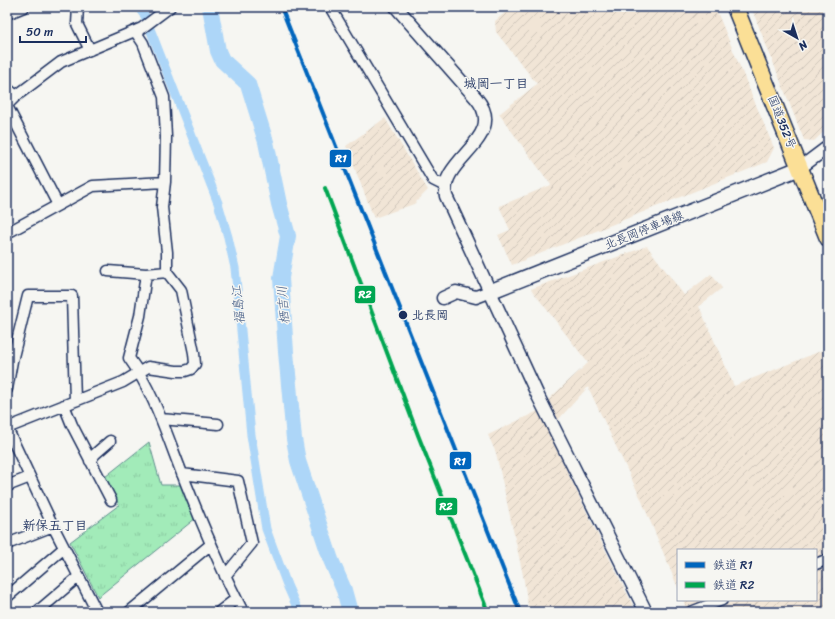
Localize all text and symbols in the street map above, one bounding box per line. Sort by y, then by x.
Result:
scale bar [20,18,86,44]
north arrow [777,18,817,58]
text: 50 m [26,21,53,43]
text: N [794,35,813,55]
district label: 城岡一丁目 [463,72,529,95]
street label: 国道352号 [761,92,803,152]
line badge: R1 [329,149,352,168]
text: R1 [334,149,347,168]
street label: 北長岡停車場線 [601,204,687,256]
water label: 福島江 [224,283,251,326]
water label: 栖吉川 [270,285,296,325]
line badge: R2 [354,285,376,304]
text: R2 [357,285,372,304]
place label: 北長岡 [412,304,448,326]
marker: 北長岡 [397,309,409,321]
line badge: R1 [449,451,472,470]
text: R1 [453,452,466,471]
line badge: R2 [435,497,458,516]
text: R2 [438,497,453,516]
district label: 新保五丁目 [22,514,88,537]
legend [677,549,817,601]
text: 鉄道 R1 [713,554,753,576]
text: 鉄道 R2 [713,574,754,596]

